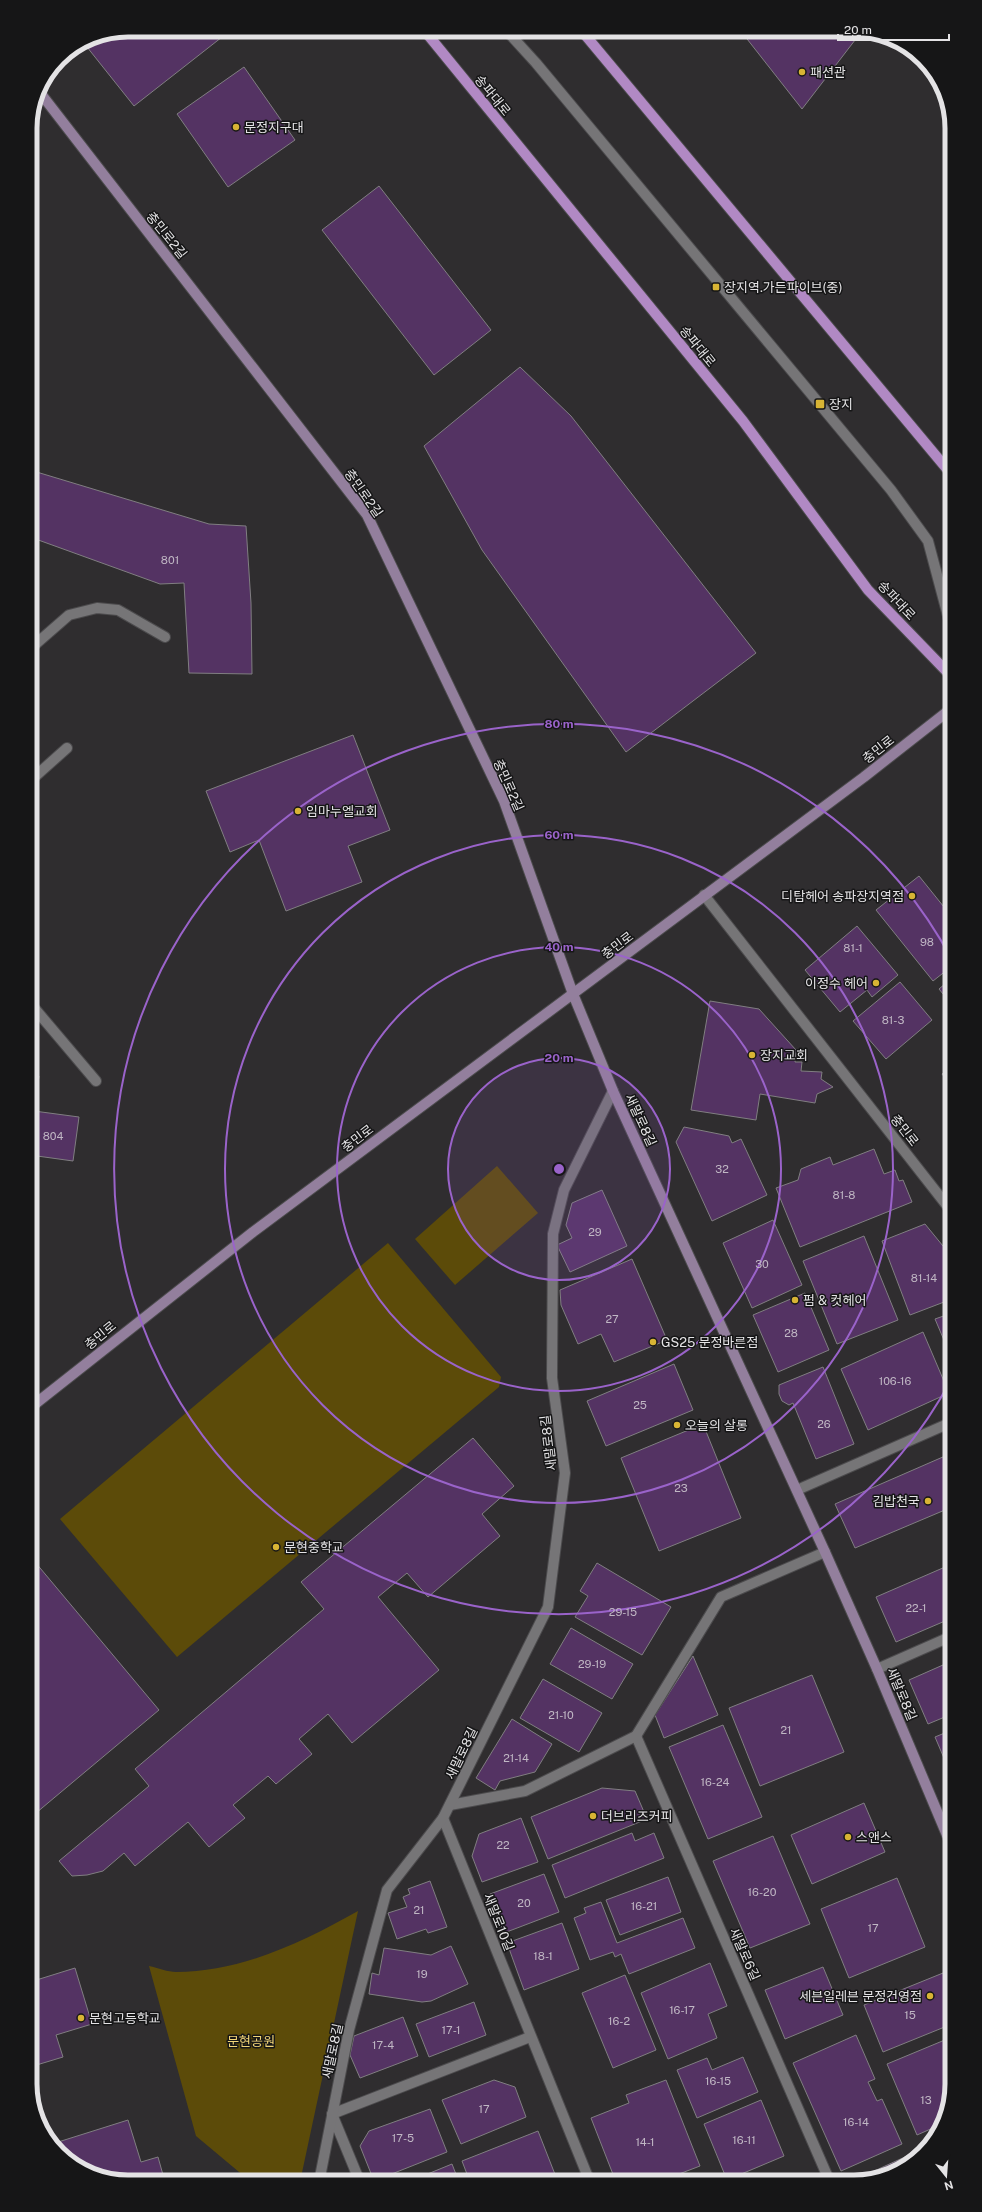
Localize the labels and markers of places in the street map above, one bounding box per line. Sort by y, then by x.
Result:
place label: 패션관 [810,65,846,80]
marker: 패션관 [797,67,807,77]
place label: 문정지구대 [244,120,304,135]
marker: 문정지구대 [231,122,241,132]
place label: 장지역.가든파이브(중) [724,280,843,295]
marker: 장지역.가든파이브(중) [711,282,721,292]
place label: 장지 [829,397,853,412]
marker: 장지 [814,398,826,410]
place label: 임마누엘교회 [306,804,378,819]
marker: 임마누엘교회 [293,806,303,816]
place label: 디탐헤어 송파장지역점 [781,889,904,904]
marker: 디탐헤어 송파장지역점 [907,891,917,901]
place label: 이정수 헤어 [805,976,868,991]
marker: 이정수 헤어 [871,978,881,988]
place label: 장지교회 [760,1048,808,1063]
marker: 장지교회 [747,1050,757,1060]
centre of rings [552,1162,566,1176]
place label: 펌 & 컷헤어 [803,1293,866,1308]
marker: 펌 & 컷헤어 [790,1295,800,1305]
place label: GS25 문정바른점 [661,1335,758,1350]
marker: GS25 문정바른점 [648,1337,658,1347]
place label: 오늘의 살롱 [685,1418,748,1433]
marker: 오늘의 살롱 [672,1420,682,1430]
place label: 김밥천국 [872,1494,920,1509]
marker: 김밥천국 [923,1496,933,1506]
place label: 문현중학교 [284,1540,344,1555]
marker: 문현중학교 [271,1542,281,1552]
place label: 더브리즈커피 [601,1809,673,1824]
marker: 더브리즈커피 [588,1811,598,1821]
place label: 스앤스 [856,1830,892,1845]
marker: 스앤스 [843,1832,853,1842]
place label: 세븐일레븐 문정건영점 [799,1989,922,2004]
marker: 세븐일레븐 문정건영점 [925,1991,935,2001]
place label: 문현고등학교 [89,2011,161,2026]
marker: 문현고등학교 [76,2013,86,2023]

